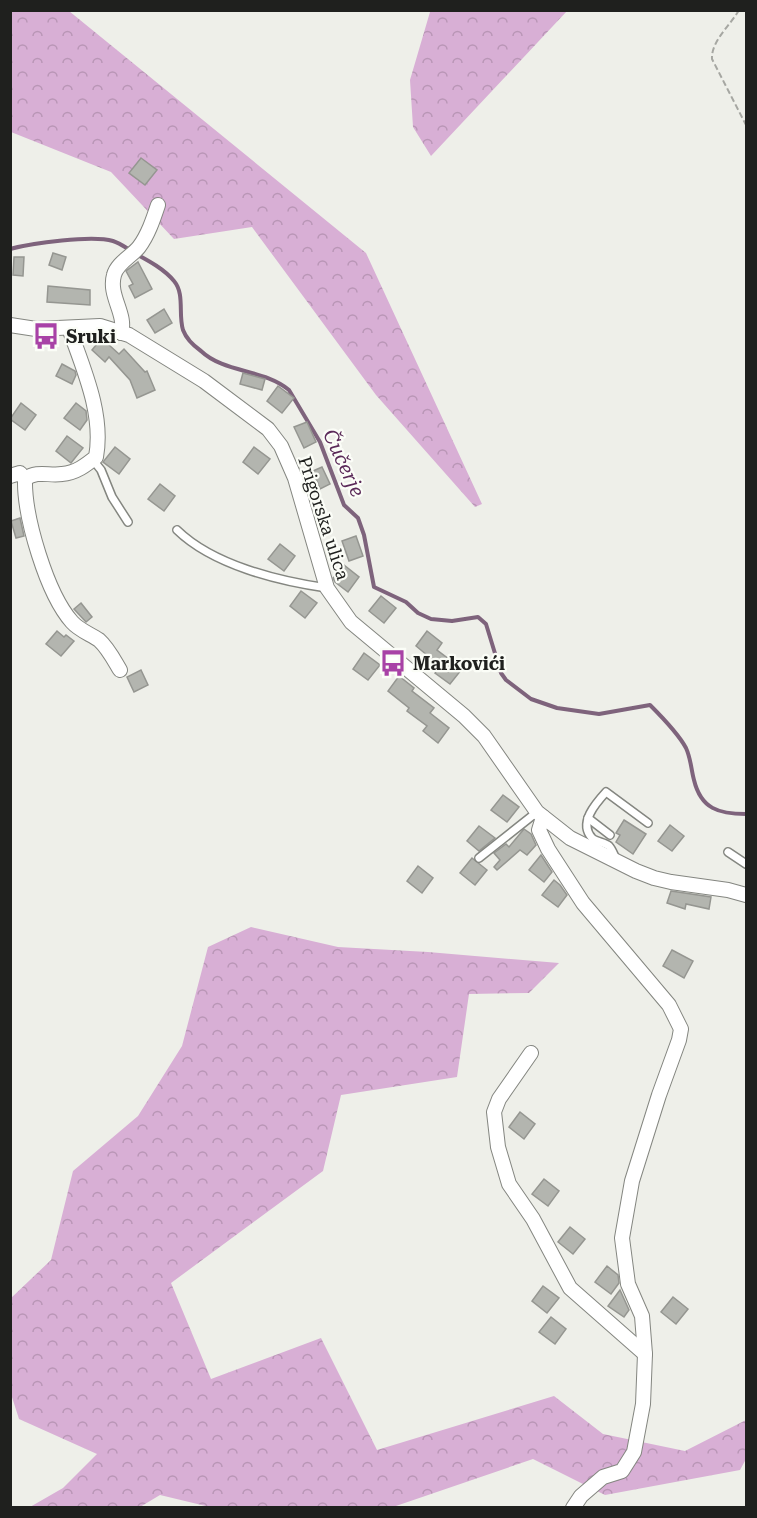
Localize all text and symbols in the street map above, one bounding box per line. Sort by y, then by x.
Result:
bus stop icon: Sruki [31,321,61,351]
place label: Sruki [66,326,116,347]
water label: Čučerje [318,425,370,501]
street label: Prigorska ulica [294,453,354,583]
bus stop icon: Markovići [378,648,408,678]
place label: Markovići [413,653,505,674]

